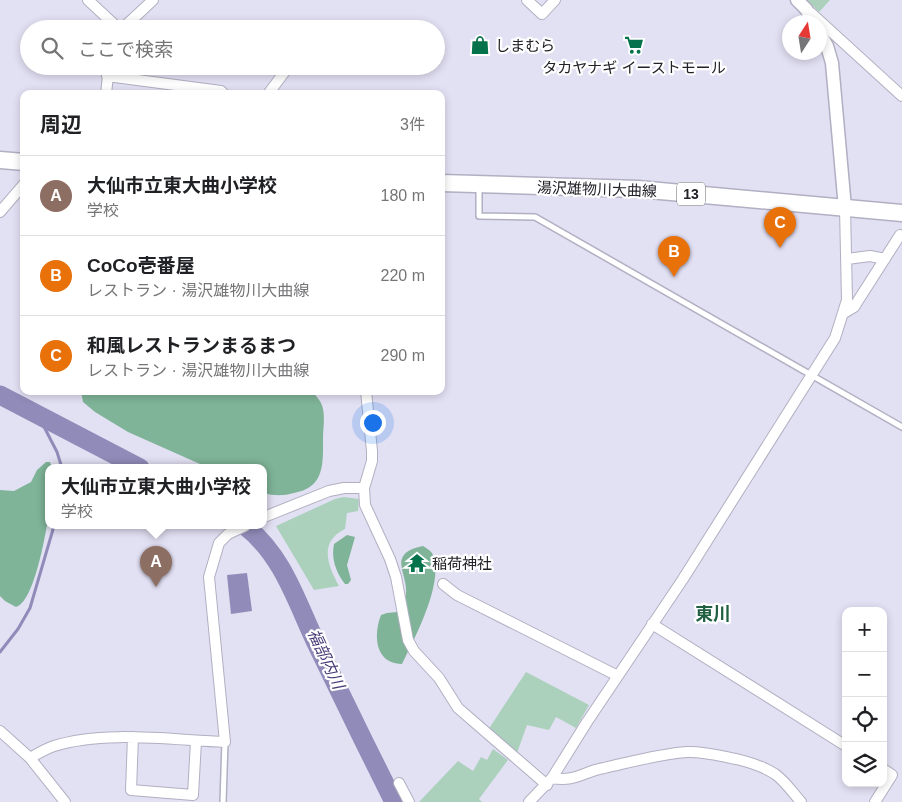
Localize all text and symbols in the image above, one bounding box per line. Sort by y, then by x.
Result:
north arrow [782,15,827,60]
search box [20,20,445,75]
icon: search [38,34,66,62]
shop icon: しまむら [469,34,491,56]
supermarket icon: タカヤナギ イーストモール [623,34,645,56]
place label: しまむら [495,37,555,54]
text: ここで検索 [78,39,173,60]
place label: タカヤナギ イーストモール [542,59,726,76]
text: 周辺 [40,113,82,136]
text: 3件 [400,116,425,133]
text: 大仙市立東大曲小学校 [87,175,277,196]
street label: 湯沢雄物川大曲線 [537,178,657,200]
road number: 13 [677,182,705,205]
text: A [50,187,62,204]
text: 180 m [381,187,425,204]
text: 学校 [87,202,119,219]
pin: C [764,207,796,248]
pin: B [658,236,690,277]
text: CoCo壱番屋 [87,255,195,276]
text: B [50,267,62,284]
text: 220 m [381,267,425,284]
text: レストラン · 湯沢雄物川大曲線 [87,282,309,299]
text: 和風レストランまるまつ [87,335,296,356]
text: C [50,347,62,364]
text: 290 m [381,347,425,364]
text: レストラン · 湯沢雄物川大曲線 [87,362,309,379]
your location [360,410,386,436]
popup [45,464,267,529]
text: 大仙市立東大曲小学校 [61,476,251,497]
text: 学校 [61,503,93,520]
pin: A [140,546,172,587]
temple icon: 稲荷神社 [406,552,428,574]
place label: 稲荷神社 [432,555,492,572]
district label: 東川 [695,604,731,624]
map controls [842,607,887,787]
button: + [842,607,887,652]
water label: 福部内川 [305,626,348,693]
button: − [842,652,887,697]
button: locate [842,697,887,742]
button: layers [842,742,887,787]

